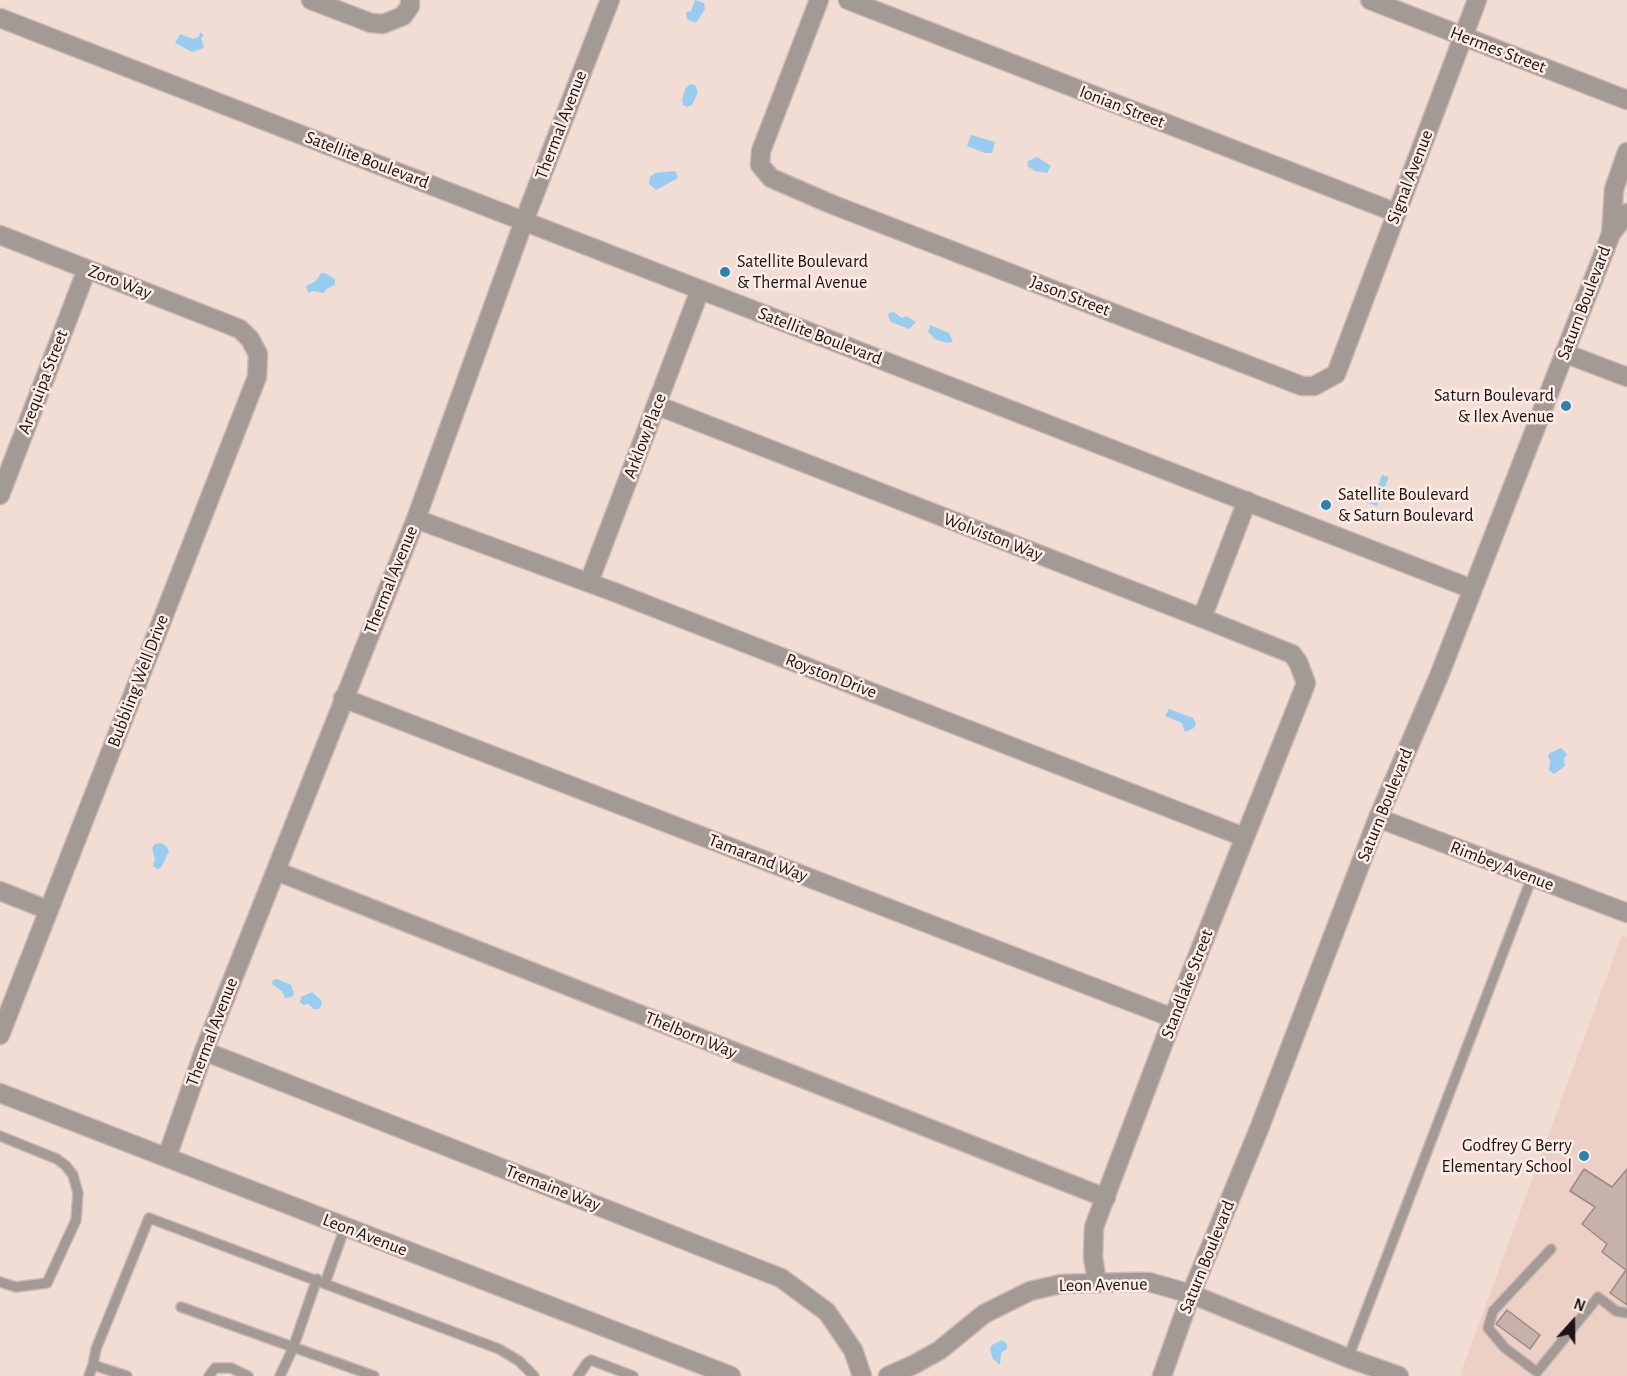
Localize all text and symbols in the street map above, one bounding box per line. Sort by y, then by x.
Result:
street label: Hermes Street [1447,22,1549,78]
street label: Thermal Avenue [530,68,592,182]
street label: Ionian Street [1076,81,1168,133]
street label: Satellite Boulevard [302,126,432,194]
street label: Signal Avenue [1382,127,1438,227]
street label: Saturn Boulevard [1552,243,1616,363]
place label: Satellite Boulevard & Thermal Avenue [737,251,868,294]
street label: Zoro Way [85,260,155,304]
marker: Satellite Boulevard & Thermal Avenue [718,265,732,279]
street label: Jason Street [1027,271,1113,321]
street label: Satellite Boulevard [755,302,885,370]
street label: Arequipa Street [13,327,73,437]
place label: Saturn Boulevard & Ilex Avenue [1434,385,1554,428]
street label: Arklow Place [619,390,671,482]
marker: Saturn Boulevard & Ilex Avenue [1559,399,1573,413]
place label: Satellite Boulevard & Saturn Boulevard [1338,484,1474,526]
marker: Satellite Boulevard & Saturn Boulevard [1319,498,1333,512]
street label: Wolviston Way [940,508,1046,566]
street label: Thermal Avenue [360,523,422,637]
street label: Bubbling Well Drive [103,612,173,750]
street label: Royston Drive [782,649,880,703]
street label: Saturn Boulevard [1352,745,1418,865]
street label: Tamarand Way [705,829,811,887]
street label: Rimbey Avenue [1447,836,1557,896]
street label: Standlake Street [1156,926,1218,1042]
street label: Thermal Avenue [181,975,243,1089]
street label: Thelborn Way [642,1007,740,1063]
place label: Godfrey G Berry Elementary School [1442,1135,1572,1178]
marker: Godfrey G Berry Elementary School [1577,1149,1591,1163]
street label: Tremaine Way [502,1160,604,1216]
street label: Saturn Boulevard [1174,1197,1240,1317]
street label: Leon Avenue [320,1209,410,1261]
street label: Leon Avenue [1058,1273,1148,1297]
north arrow [1543,1292,1603,1352]
text: N [1571,1296,1588,1315]

